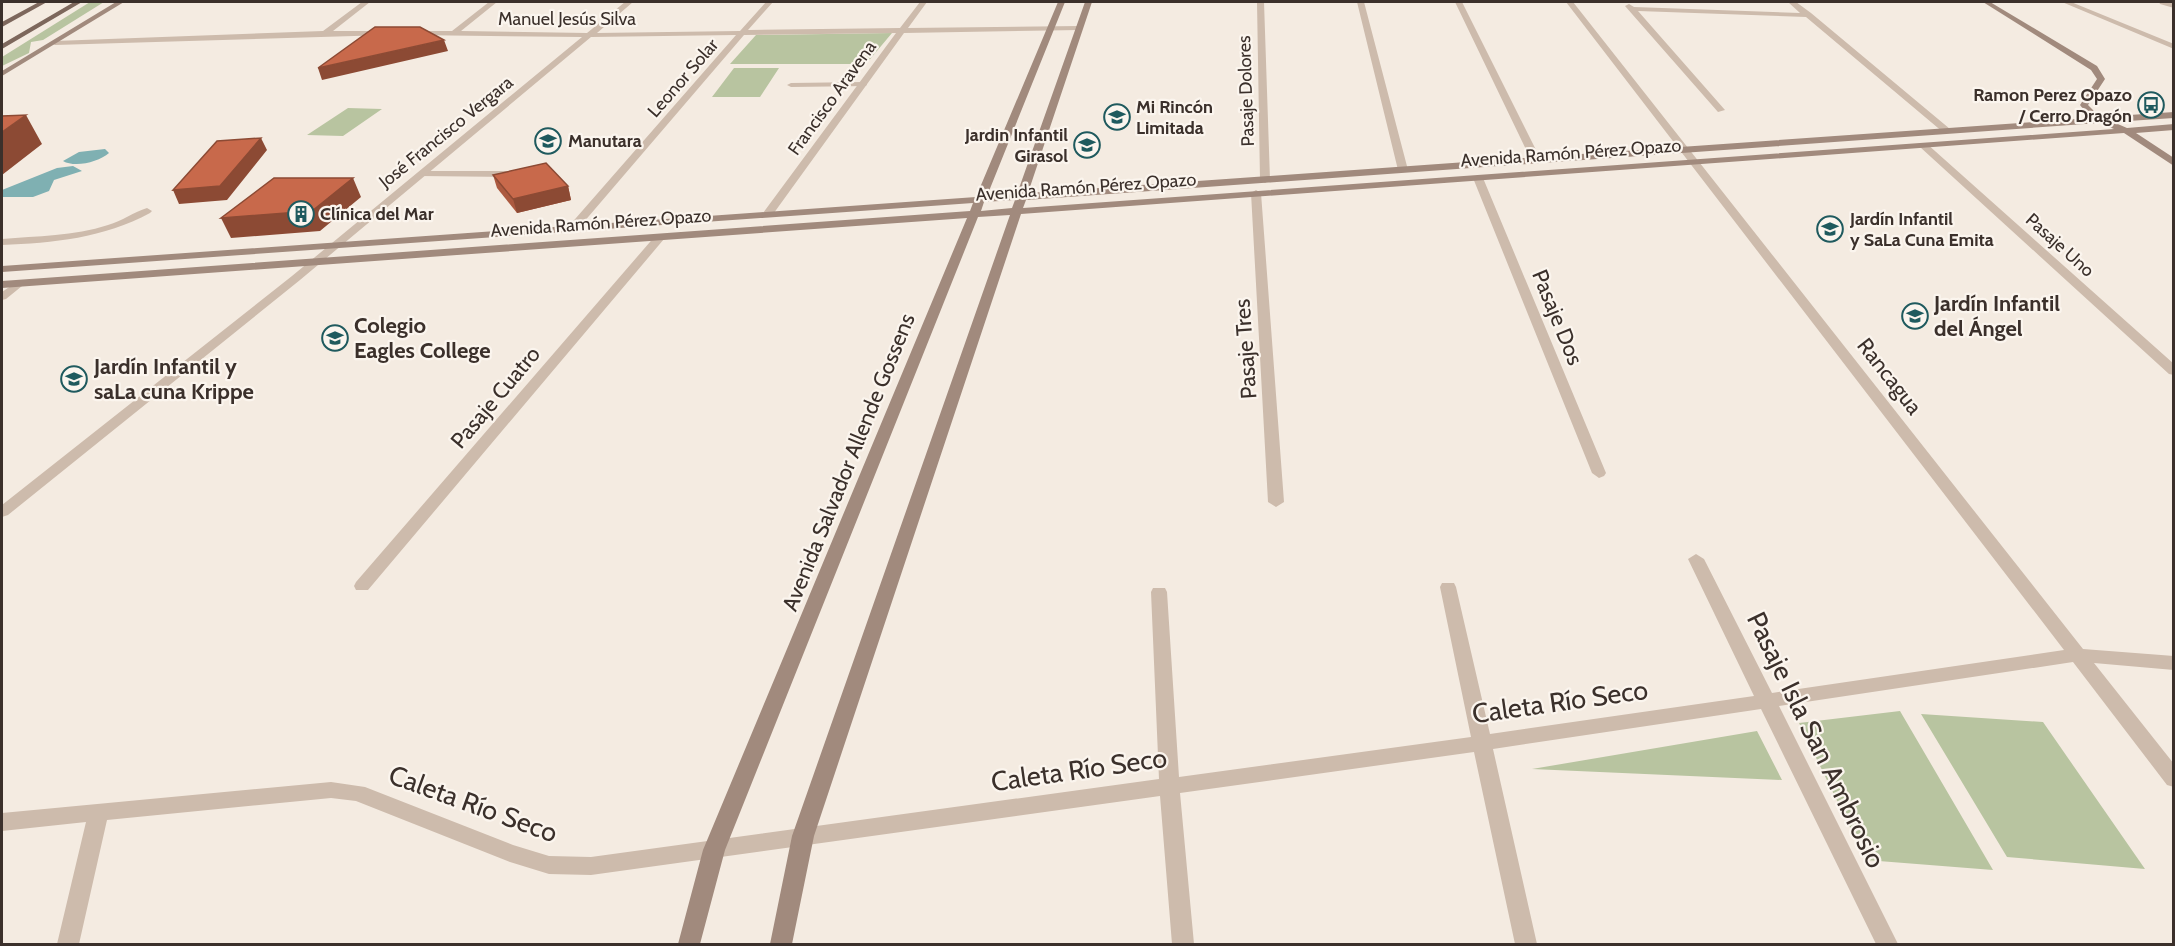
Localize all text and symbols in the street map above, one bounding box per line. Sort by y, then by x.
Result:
street label: Manuel Jesús Silva [498,8,636,30]
street label: Leonor Solar [643,34,723,122]
street label: Pasaje Dolores [1233,35,1259,147]
street label: Francisco Aravena [783,36,881,159]
street label: José Francisco Vergara [374,71,518,193]
place label: Ramon Perez Opazo / Cerro Dragón [1973,84,2132,127]
bus stop icon: Ramon Perez Opazo / Cerro Dragón [2136,90,2166,120]
place label: Mi Rincón Limitada [1136,96,1213,139]
school or university icon: Mi Rincón Limitada [1102,102,1132,132]
place label: Jardin Infantil Girasol [964,124,1068,167]
school or university icon: Manutara [533,126,563,156]
place label: Manutara [568,130,642,152]
school or university icon: Jardin Infantil Girasol [1072,130,1102,160]
street label: Avenida Ramón Pérez Opazo [1460,134,1682,172]
street label: Avenida Ramón Pérez Opazo [975,168,1197,206]
building icon: Clínica del Mar [286,199,316,229]
place label: Clínica del Mar [320,203,434,225]
street label: Avenida Ramón Pérez Opazo [490,204,712,242]
place label: Jardín Infantil y SaLa Cuna Emita [1849,208,1994,251]
street label: Pasaje Uno [2021,209,2099,282]
school or university icon: Jardín Infantil y SaLa Cuna Emita [1815,214,1845,244]
street label: Pasaje Dos [1526,266,1589,369]
place label: Jardín Infantil del Ángel [1933,290,2060,342]
street label: Pasaje Tres [1229,298,1262,400]
school or university icon: Jardín Infantil del Ángel [1900,301,1930,331]
street label: Avenida Salvador Allende Gossens [776,309,921,615]
place label: Colegio Eagles College [354,312,491,364]
school or university icon: Colegio Eagles College [320,323,350,353]
street label: Rancagua [1851,333,1928,420]
street label: Pasaje Cuatro [445,341,546,454]
place label: Jardín Infantil y saLa cuna Krippe [93,353,254,405]
school or university icon: Jardín Infantil y saLa cuna Krippe [59,364,89,394]
street label: Pasaje Isla San Ambrosio [1740,606,1893,873]
street label: Caleta Río Seco [1470,673,1650,730]
street label: Caleta Río Seco [989,741,1169,798]
street label: Caleta Río Seco [384,758,562,849]

